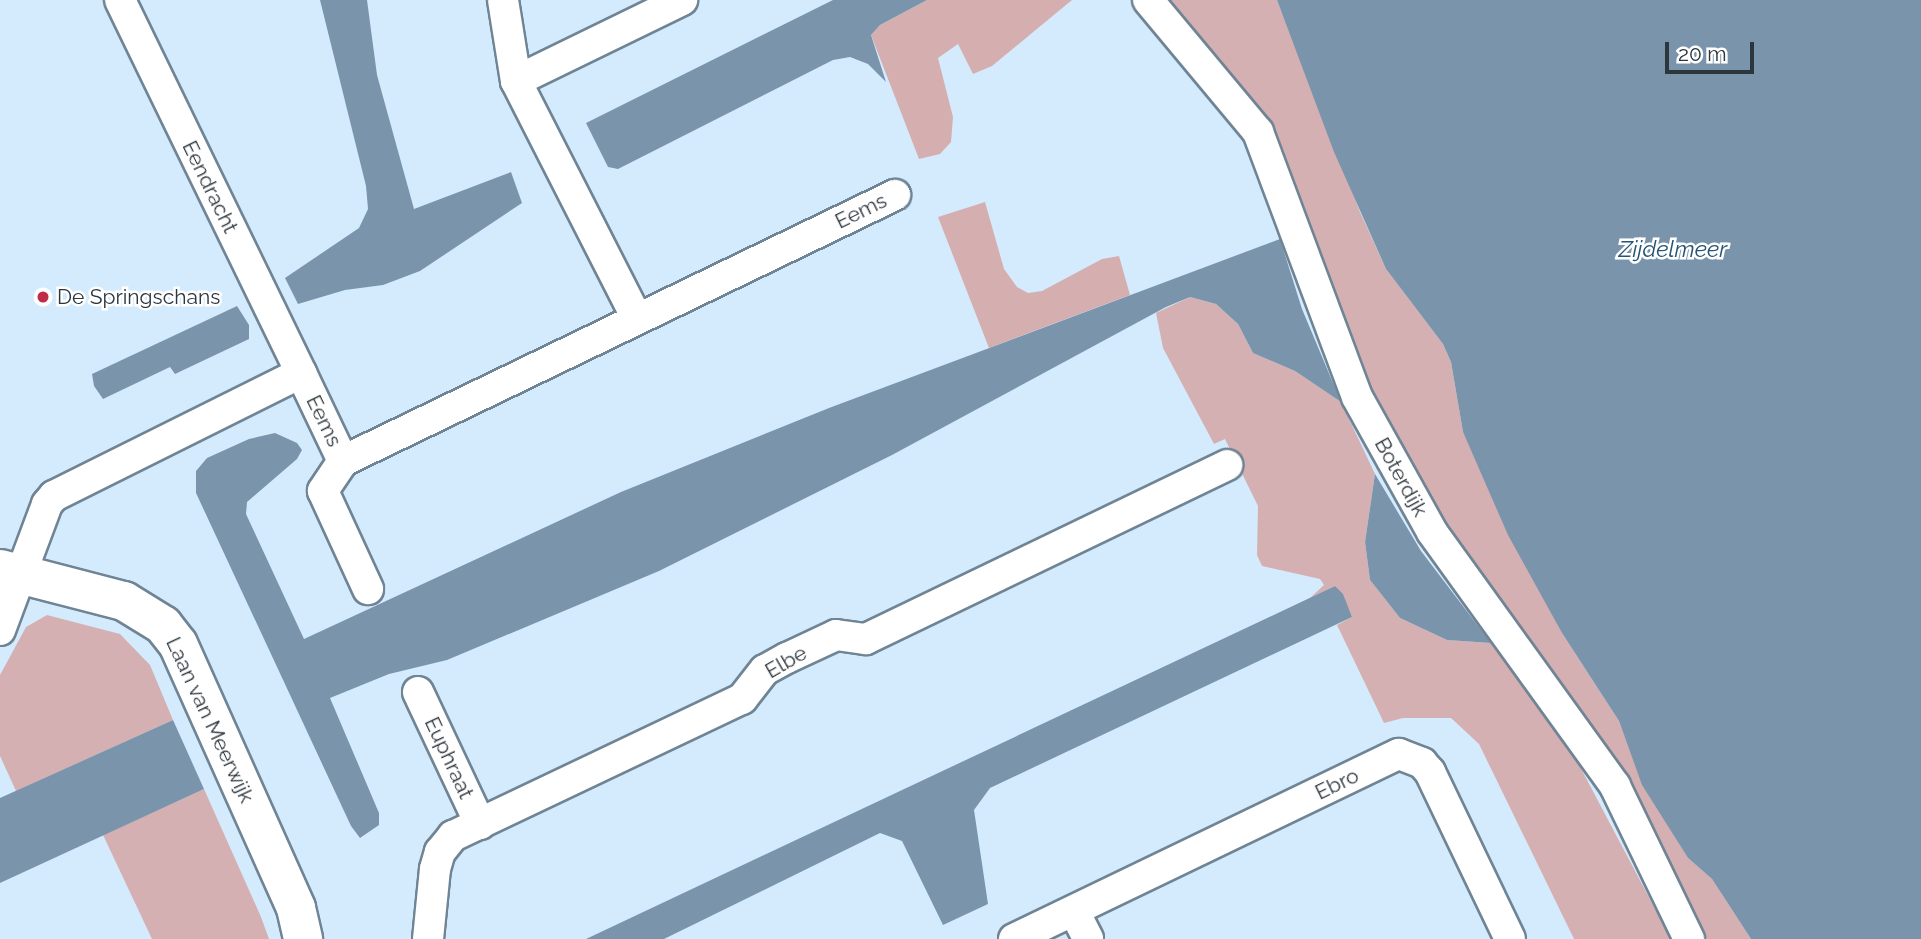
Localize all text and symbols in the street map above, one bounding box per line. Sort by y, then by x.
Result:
scale bar [1669,28,1758,72]
text: 20 m [1678,41,1726,66]
street label: Eendracht [177,137,243,237]
street label: Eems [831,188,891,234]
water label: Zijdelmeer [1619,235,1727,263]
place label: De Springschans [57,284,220,310]
marker: De Springschans [35,289,51,305]
street label: Eems [301,391,347,451]
street label: Boterdijk [1369,433,1433,521]
street label: Laan van Meerwijk [160,633,260,807]
street label: Elbe [761,640,811,684]
street label: Euphraat [419,713,479,803]
street label: Ebro [1311,763,1363,805]

